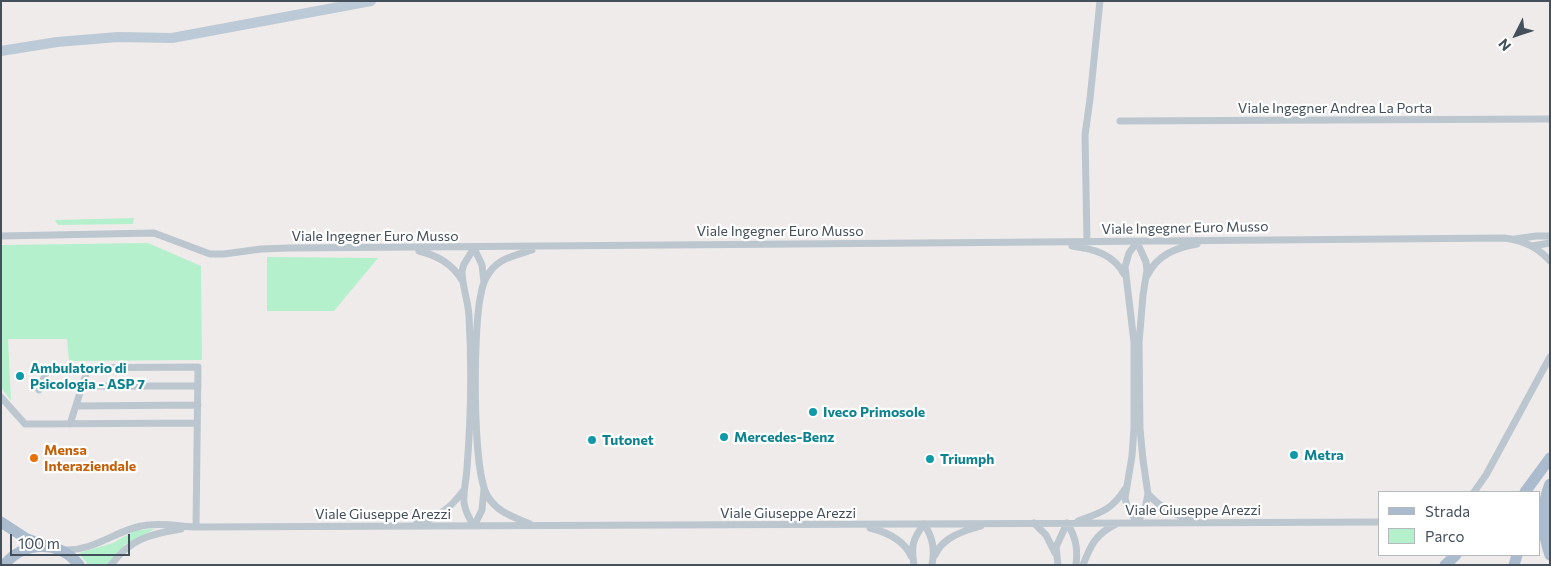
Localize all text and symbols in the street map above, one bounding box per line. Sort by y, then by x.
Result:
north arrow [1491,10,1541,60]
text: N [1494,36,1514,55]
street label: Viale Ingegner Andrea La Porta [1238,100,1432,116]
street label: Viale Ingegner Euro Musso [1101,218,1269,238]
street label: Viale Ingegner Euro Musso [697,223,863,239]
street label: Viale Ingegner Euro Musso [292,228,458,244]
place label: Ambulatorio di Psicologia - ASP 7 [30,360,145,392]
marker: Ambulatorio di Psicologia - ASP 7 [14,370,26,382]
place label: Iveco Primosole [823,404,925,420]
marker: Iveco Primosole [807,406,819,418]
place label: Mercedes-Benz [734,429,835,445]
marker: Mercedes-Benz [718,431,730,443]
place label: Tutonet [602,432,654,448]
marker: Tutonet [586,434,598,446]
place label: Mensa Interaziendale [44,442,136,474]
place label: Metra [1304,447,1344,463]
marker: Metra [1288,449,1300,461]
place label: Triumph [940,451,994,467]
marker: Mensa Interaziendale [28,452,40,464]
marker: Triumph [924,453,936,465]
legend [1378,491,1541,556]
street label: Viale Giuseppe Arezzi [1125,502,1261,518]
text: Strada [1425,502,1470,520]
street label: Viale Giuseppe Arezzi [720,505,856,521]
street label: Viale Giuseppe Arezzi [315,506,451,522]
scale bar [12,524,132,556]
text: Parco [1425,527,1464,545]
text: 100 m [18,534,60,552]

